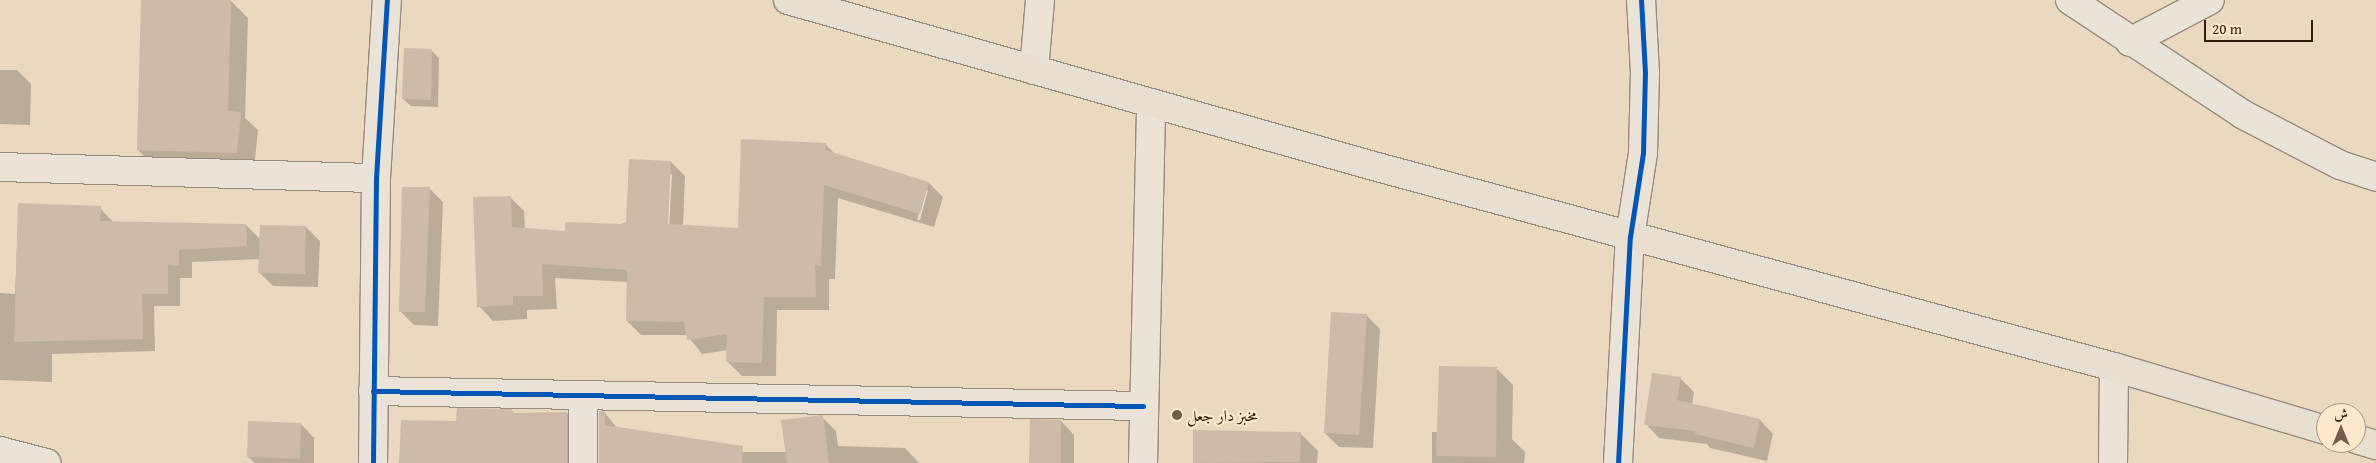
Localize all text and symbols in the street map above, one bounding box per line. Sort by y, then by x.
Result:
scale bar [2206,10,2315,42]
text: 20 m [2212,18,2242,39]
north arrow [2316,403,2366,453]
text: ش [2334,404,2348,424]
place label: مخبز دار جعل [1187,405,1258,425]
marker: مخبز دار جعل [1171,409,1183,421]

